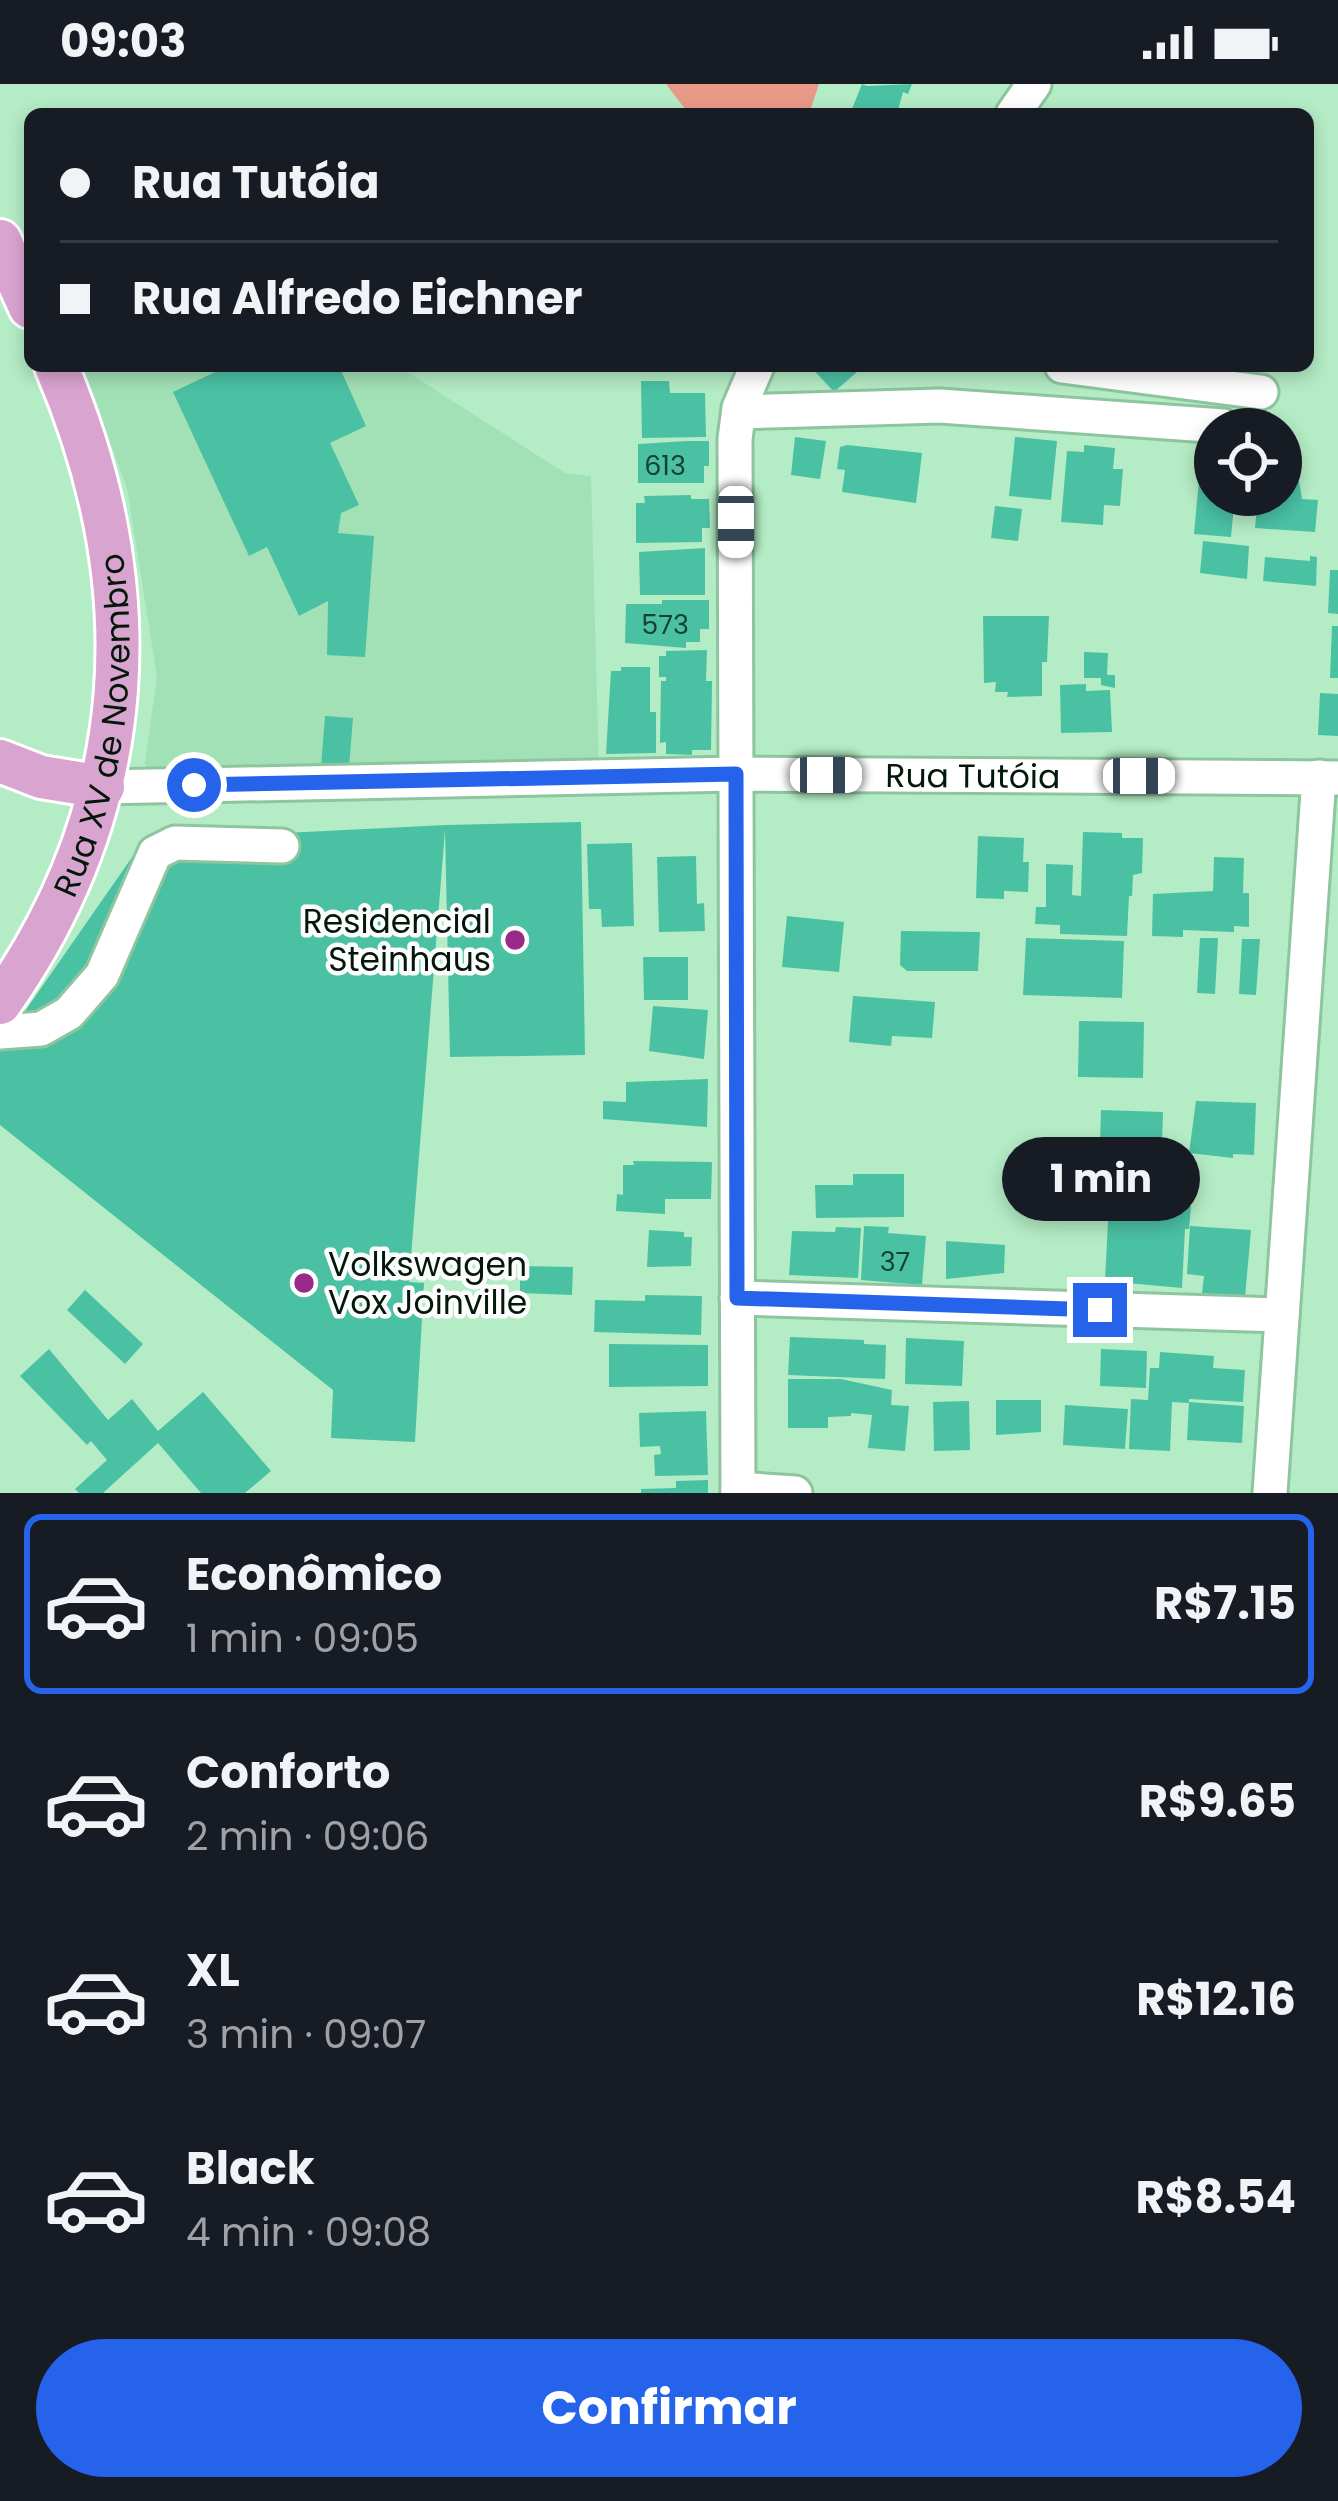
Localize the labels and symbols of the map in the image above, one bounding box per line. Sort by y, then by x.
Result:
house number: 613 [644,447,686,484]
car [718,486,754,558]
street label: Rua XV de Novembro [41,551,141,904]
house number: 573 [641,606,689,643]
street label: Rua Tutóia [885,751,1060,800]
car [790,757,862,793]
route start [167,758,221,812]
car [1103,758,1175,794]
place label: Residencial Steinhaus [303,898,491,983]
marker: Residencial Steinhaus [502,927,528,953]
callout: 1 min [1001,1136,1199,1220]
place label: Volkswagen Vox Joinville [328,1241,527,1326]
house number: 37 [880,1243,910,1280]
marker: Volkswagen Vox Joinville [291,1270,317,1296]
route end [1073,1283,1127,1337]

